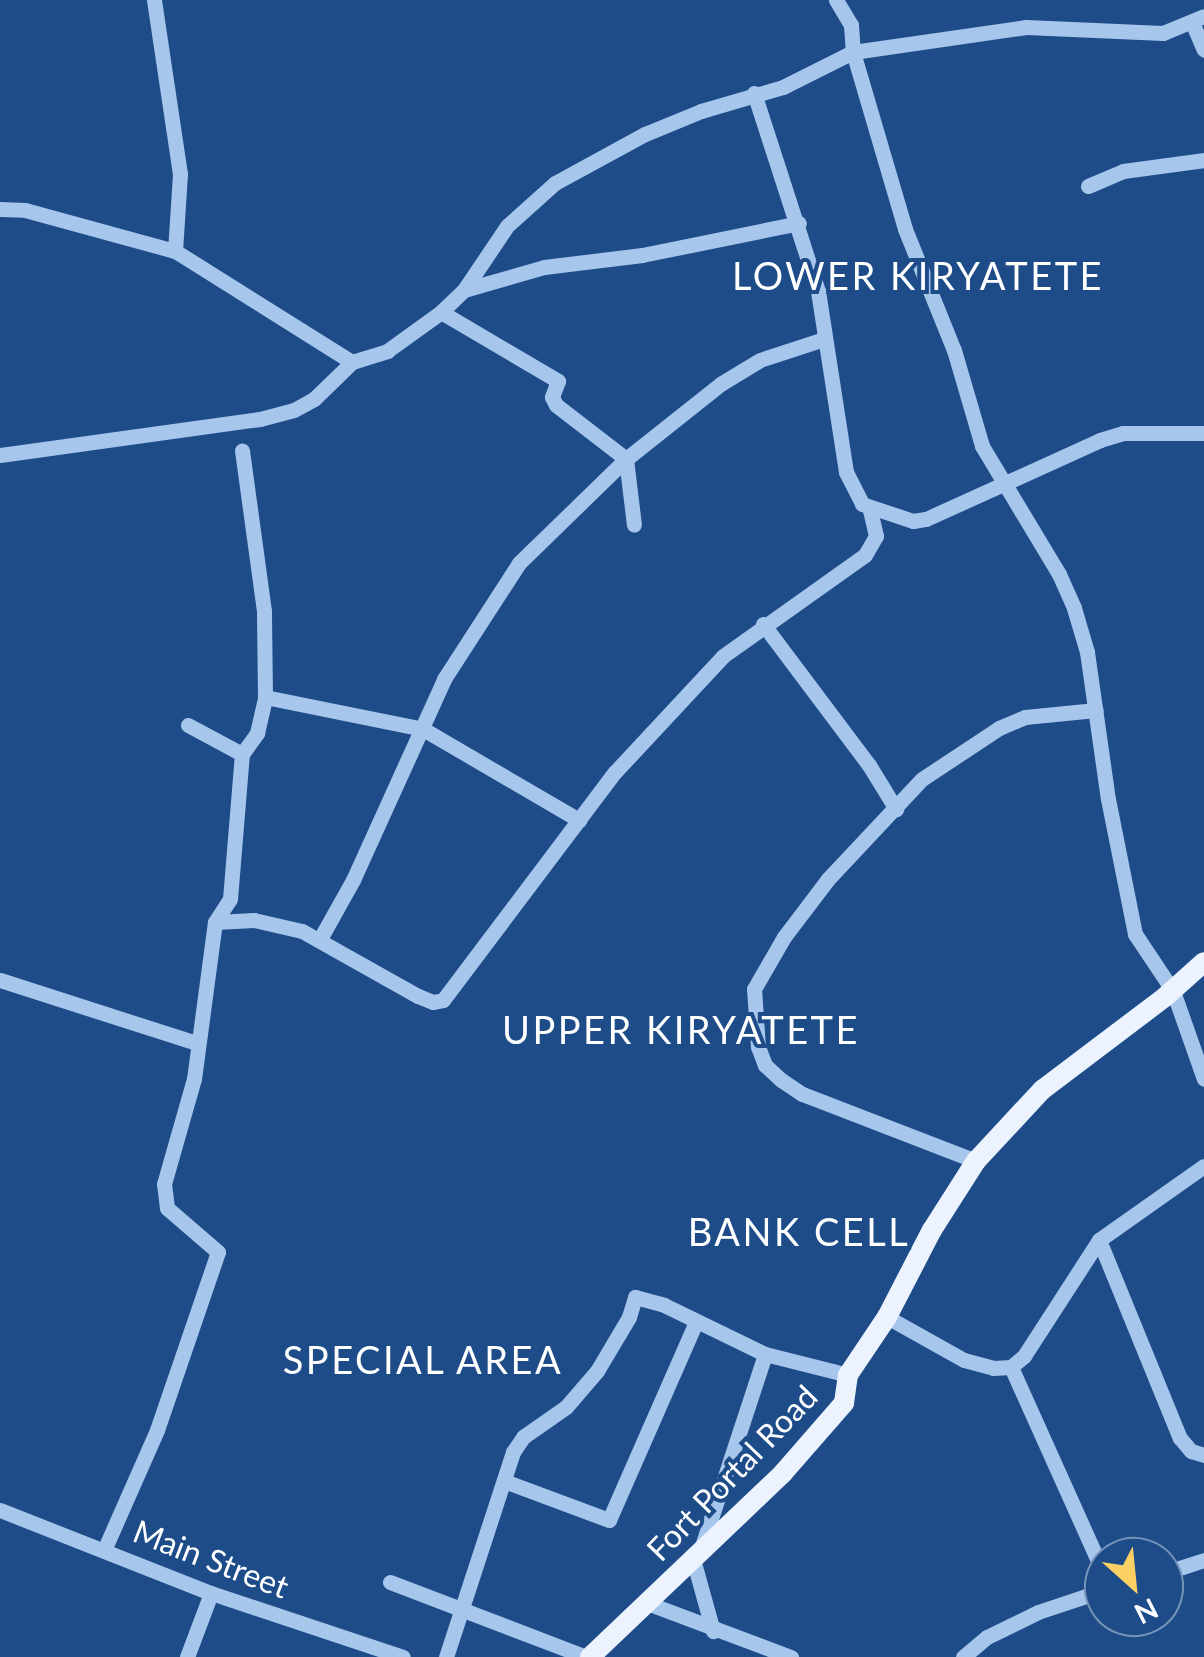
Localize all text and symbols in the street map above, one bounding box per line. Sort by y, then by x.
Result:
district label: LOWER KIRYATETE [732,253,1104,299]
district label: UPPER KIRYATETE [502,1007,860,1053]
district label: BANK CELL [688,1209,910,1255]
district label: SPECIAL AREA [282,1337,564,1383]
street label: Fort Portal Road [639,1378,825,1568]
street label: Main Street [128,1512,294,1606]
north arrow [1084,1537,1184,1637]
text: N [1129,1592,1164,1632]

